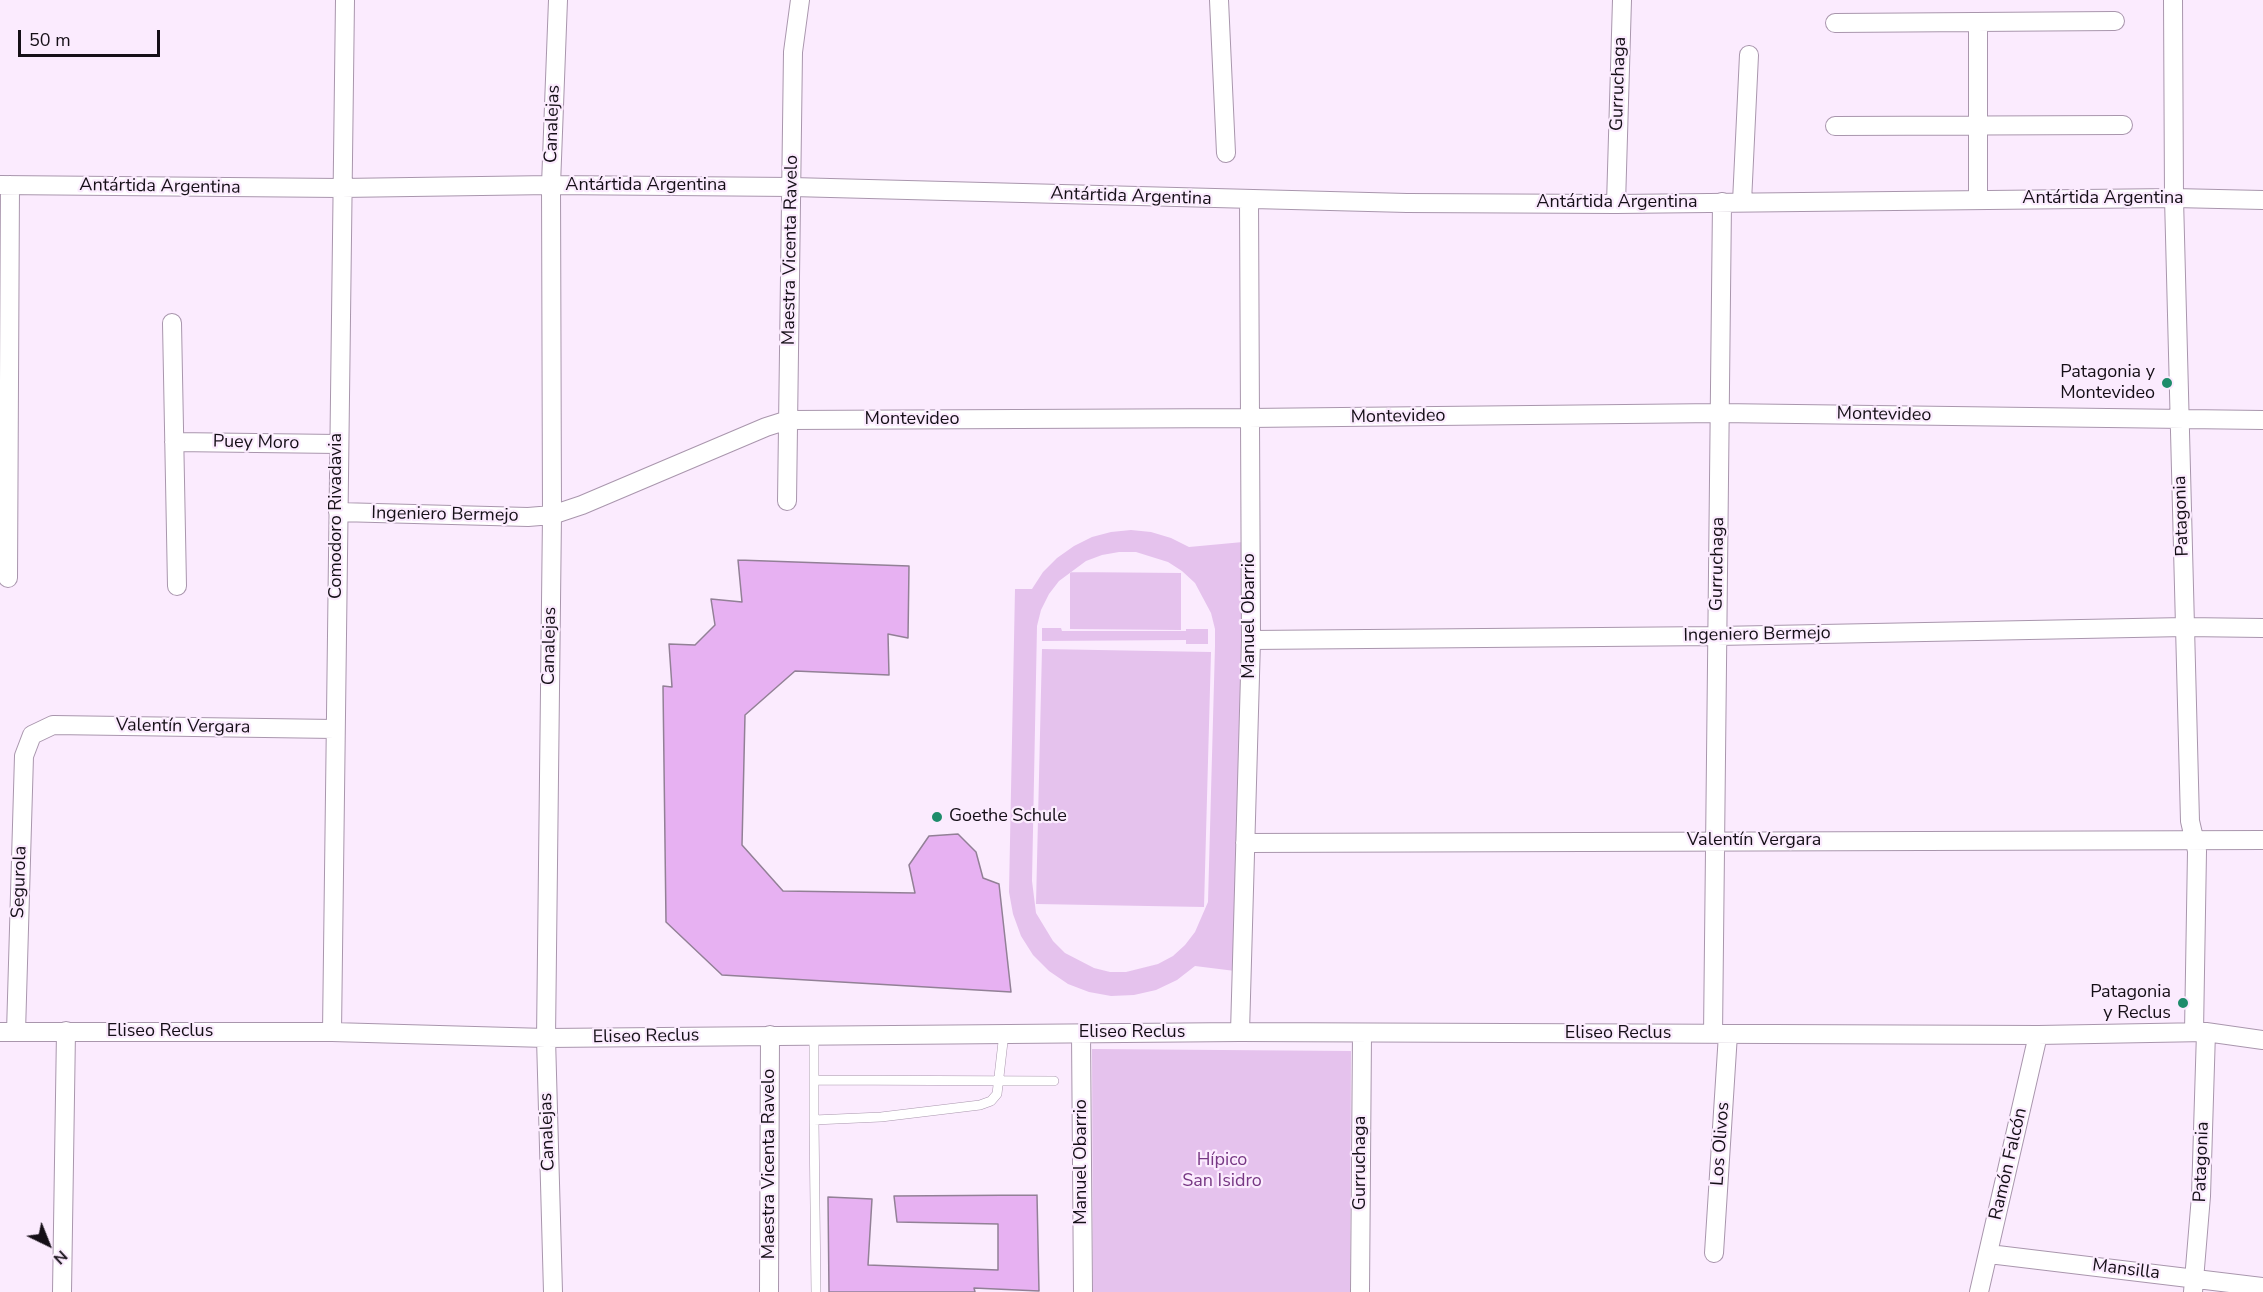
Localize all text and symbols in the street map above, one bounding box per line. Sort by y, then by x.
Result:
scale bar [21,18,164,56]
text: 50 m [29,28,71,52]
street label: Gurruchaga [1607,36,1631,132]
street label: Canalejas [541,84,565,164]
street label: Maestra Vicenta Ravelo [779,155,803,345]
street label: Antártida Argentina [79,175,241,199]
street label: Antártida Argentina [565,175,727,197]
street label: Antártida Argentina [1050,183,1212,211]
street label: Antártida Argentina [2022,188,2184,210]
street label: Antártida Argentina [1536,192,1698,214]
place label: Patagonia y Montevideo [2060,362,2155,404]
marker: Patagonia y Montevideo [2160,376,2174,390]
street label: Montevideo [1836,403,1932,427]
street label: Montevideo [1350,405,1446,429]
street label: Montevideo [865,409,959,431]
street label: Puey Moro [213,431,299,455]
street label: Comodoro Rivadavia [326,433,348,599]
street label: Patagonia [2170,475,2194,557]
street label: Ingeniero Bermejo [371,503,519,527]
street label: Gurruchaga [1706,517,1730,611]
street label: Manuel Obarrio [1239,553,1261,679]
street label: Canalejas [539,607,561,685]
street label: Ingeniero Bermejo [1683,623,1831,647]
street label: Valentín Vergara [116,715,250,739]
place label: Goethe Schule [949,806,1067,828]
marker: Goethe Schule [930,810,944,824]
street label: Valentín Vergara [1687,830,1821,852]
street label: Segurola [8,845,32,919]
place label: Patagonia y Reclus [2090,982,2171,1024]
marker: Patagonia y Reclus [2176,996,2190,1010]
street label: Eliseo Reclus [107,1021,213,1043]
street label: Eliseo Reclus [1079,1022,1185,1044]
street label: Eliseo Reclus [1565,1023,1671,1045]
street label: Eliseo Reclus [592,1025,700,1049]
street label: Maestra Vicenta Ravelo [759,1069,781,1259]
street label: Canalejas [536,1092,560,1172]
street label: Manuel Obarrio [1071,1099,1093,1225]
street label: Los Olivos [1707,1101,1735,1187]
street label: Ramón Falcón [1986,1106,2032,1222]
street label: Gurruchaga [1350,1116,1372,1210]
street label: Patagonia [2190,1121,2214,1203]
park label: Hípico San Isidro [1182,1150,1262,1192]
north arrow [18,1214,78,1274]
text: N [48,1245,72,1269]
street label: Mansilla [2091,1255,2161,1285]

